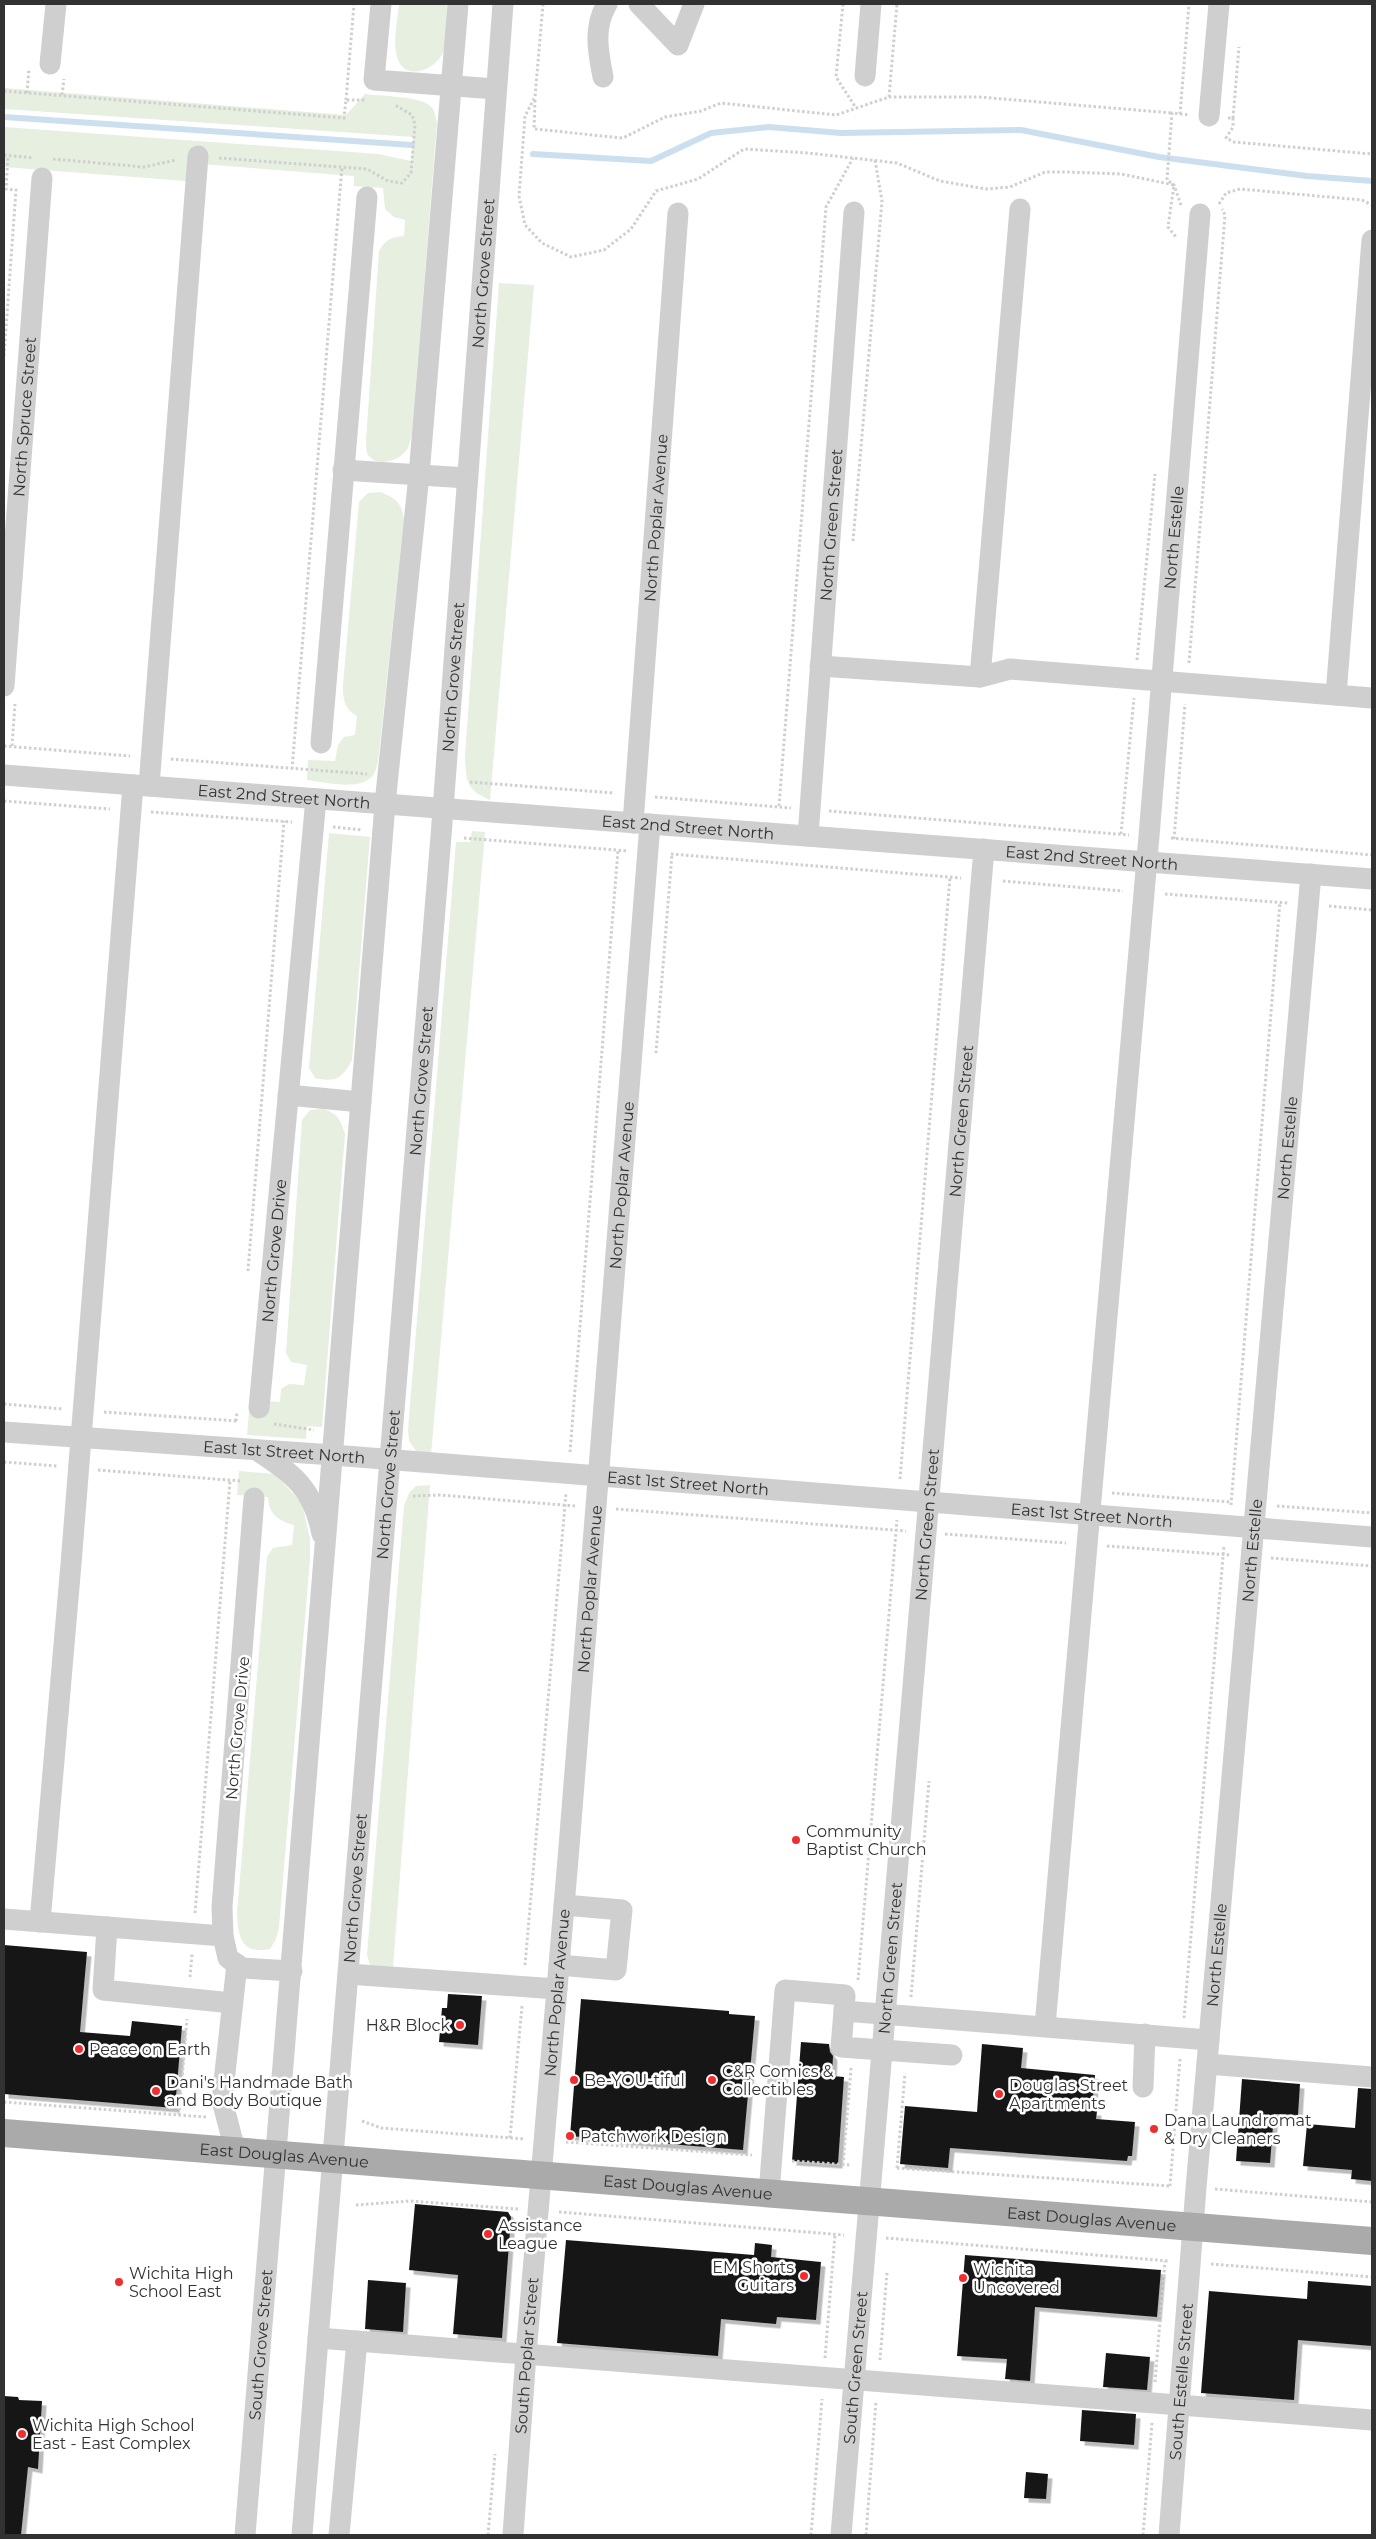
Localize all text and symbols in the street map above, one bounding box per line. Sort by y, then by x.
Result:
street label: North Grove Street [468,197,499,349]
street label: North Spruce Street [9,336,40,497]
street label: North Poplar Avenue [640,433,672,602]
street label: North Green Street [816,448,847,602]
street label: North Estelle [1160,485,1188,590]
street label: North Grove Street [438,601,468,753]
street label: East 2nd Street North [197,781,371,813]
street label: East 2nd Street North [601,811,775,844]
street label: East 2nd Street North [1005,842,1179,874]
street label: North Grove Street [406,1005,437,1157]
street label: North Green Street [946,1044,977,1198]
street label: North Estelle [1274,1096,1302,1201]
street label: North Poplar Avenue [606,1101,638,1270]
street label: North Grove Drive [258,1178,290,1323]
street label: North Grove Street [373,1408,404,1560]
street label: East 1st Street North [203,1437,366,1468]
street label: North Green Street [911,1447,943,1602]
street label: East 1st Street North [606,1468,770,1499]
street label: North Estelle [1238,1498,1266,1603]
street label: East 1st Street North [1010,1500,1174,1531]
street label: North Poplar Avenue [574,1505,606,1674]
street label: North Grove Drive [222,1656,253,1800]
street label: North Grove Street [340,1812,371,1964]
place label: Community Baptist Church [806,1822,926,1859]
marker: Community Baptist Church [790,1834,802,1846]
street label: North Green Street [875,1881,906,2035]
street label: North Estelle [1203,1902,1231,2008]
street label: North Poplar Avenue [541,1908,574,2077]
place label: H&R Block [366,2016,450,2035]
marker: H&R Block [454,2019,466,2031]
place label: Peace on Earth [89,2040,211,2059]
marker: Peace on Earth [73,2043,85,2055]
place label: C&R Comics & Collectibles [722,2062,834,2099]
place label: Be-YOU-tiful [584,2071,685,2090]
place label: Dani's Handmade Bath and Body Boutique [166,2073,353,2110]
marker: Be-YOU-tiful [568,2074,580,2086]
marker: C&R Comics & Collectibles [706,2074,718,2086]
place label: Douglas Street Apartments [1009,2076,1129,2113]
marker: Dani's Handmade Bath and Body Boutique [150,2085,162,2097]
marker: Douglas Street Apartments [993,2088,1005,2100]
place label: Dana Laundromat & Dry Cleaners [1164,2111,1312,2148]
marker: Dana Laundromat & Dry Cleaners [1148,2123,1160,2135]
place label: Patchwork Design [580,2127,727,2146]
marker: Patchwork Design [564,2130,576,2142]
street label: East Douglas Avenue [199,2139,369,2172]
street label: East Douglas Avenue [602,2171,773,2204]
street label: East Douglas Avenue [1006,2203,1177,2236]
place label: Assistance League [498,2216,582,2253]
marker: Assistance League [482,2228,494,2240]
place label: EM Shorts Guitars [712,2258,794,2295]
place label: Wichita Uncovered [973,2260,1060,2297]
place label: Wichita High School East [129,2264,234,2301]
street label: South Grove Street [245,2268,277,2421]
marker: EM Shorts Guitars [798,2270,810,2282]
marker: Wichita Uncovered [957,2272,969,2284]
marker: Wichita High School East [113,2276,125,2288]
street label: South Poplar Street [511,2276,543,2435]
street label: South Green Street [840,2290,872,2445]
street label: South Estelle Street [1166,2302,1197,2461]
place label: Wichita High School East - East Complex [32,2416,195,2453]
marker: Wichita High School East - East Complex [16,2428,28,2440]

